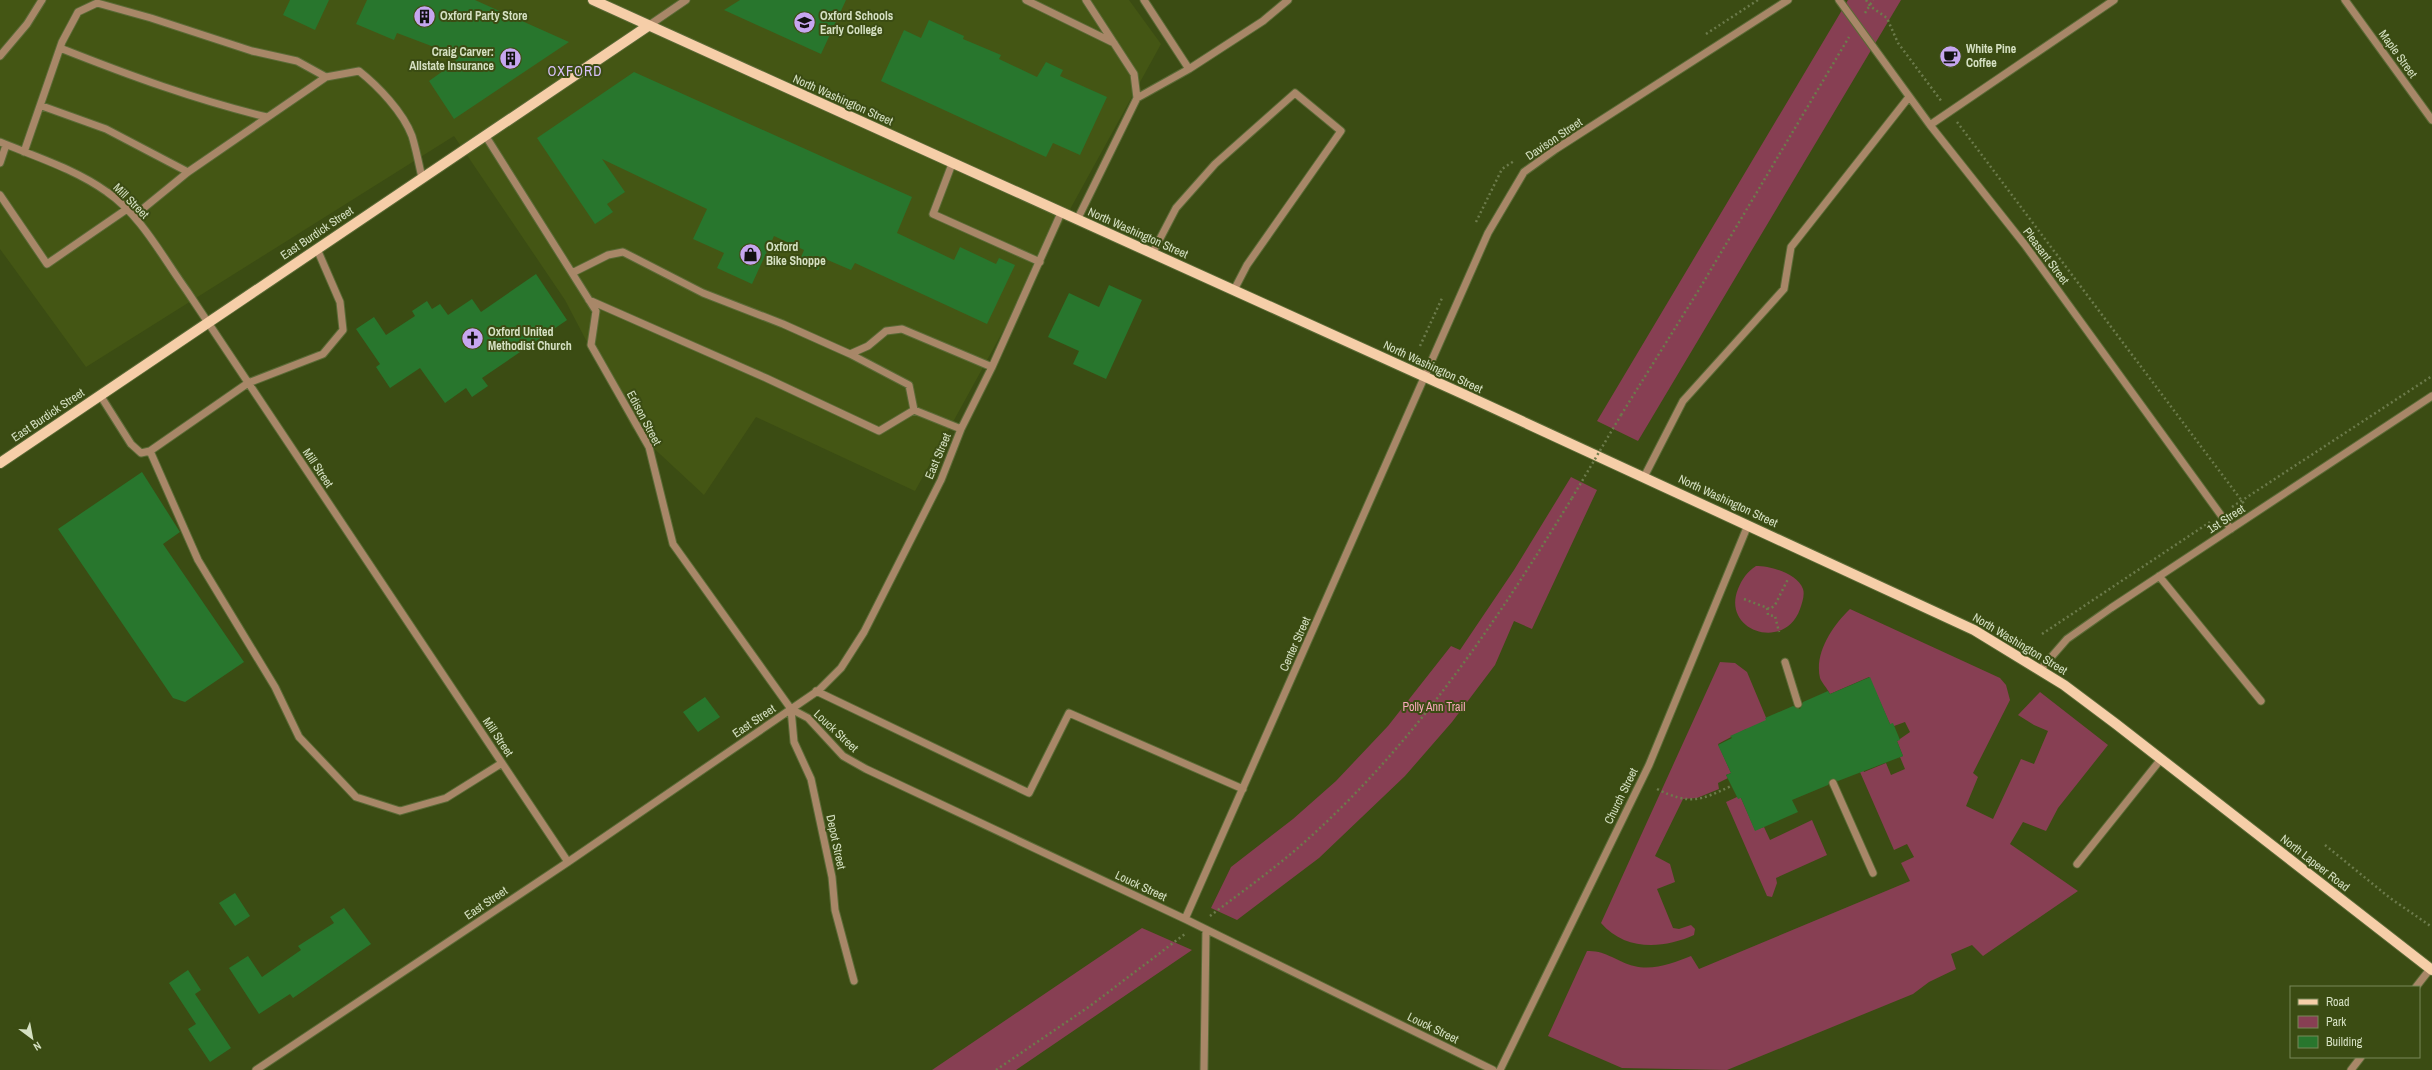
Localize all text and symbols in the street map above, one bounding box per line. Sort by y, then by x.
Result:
building icon: Oxford Party Store [411,3,437,29]
place label: Oxford Party Store [440,8,528,24]
place label: Oxford Schools Early College [820,8,894,38]
school or university icon: Oxford Schools Early College [791,10,817,36]
street label: Maple Street [2375,27,2421,81]
place label: White Pine Coffee [1966,41,2017,71]
cafe icon: White Pine Coffee [1937,43,1963,69]
place label: Craig Carver: Allstate Insurance [409,44,495,74]
building icon: Craig Carver: Allstate Insurance [497,46,523,72]
district label: OXFORD [547,62,603,80]
street label: North Washington Street [790,71,896,129]
street label: Davison Street [1523,114,1586,164]
street label: Mill Street [110,180,153,223]
street label: East Burdick Street [277,203,357,263]
street label: North Washington Street [1085,204,1191,262]
street label: Pleasant Street [2019,224,2073,288]
place label: Oxford Bike Shoppe [766,239,826,269]
shop icon: Oxford Bike Shoppe [737,241,763,267]
place label: Oxford United Methodist Church [488,324,572,354]
church icon: Oxford United Methodist Church [460,326,486,352]
street label: North Washington Street [1381,337,1486,397]
street label: East Burdick Street [8,385,88,445]
street label: Edison Street [623,388,665,448]
street label: East Street [921,430,955,482]
street label: Mill Street [299,445,337,491]
street label: North Washington Street [1676,471,1781,531]
street label: 1st Street [2204,501,2248,537]
street label: North Washington Street [1970,609,2071,679]
street label: Center Street [1276,614,1314,674]
park label: Polly Ann Trail [1403,699,1465,715]
street label: East Street [729,701,779,741]
street label: Louck Street [810,706,862,756]
street label: Mill Street [479,714,517,760]
street label: Church Street [1601,765,1642,827]
street label: Depot Street [822,813,850,871]
street label: North Lapeer Road [2277,831,2353,895]
street label: Louck Street [1113,867,1170,905]
street label: East Street [461,883,511,923]
legend [2290,986,2420,1058]
text: Road [2326,994,2350,1010]
street label: Louck Street [1405,1009,1462,1047]
text: Park [2326,1014,2346,1030]
north arrow [12,1018,52,1058]
text: Building [2326,1034,2363,1050]
text: N [31,1039,44,1054]

